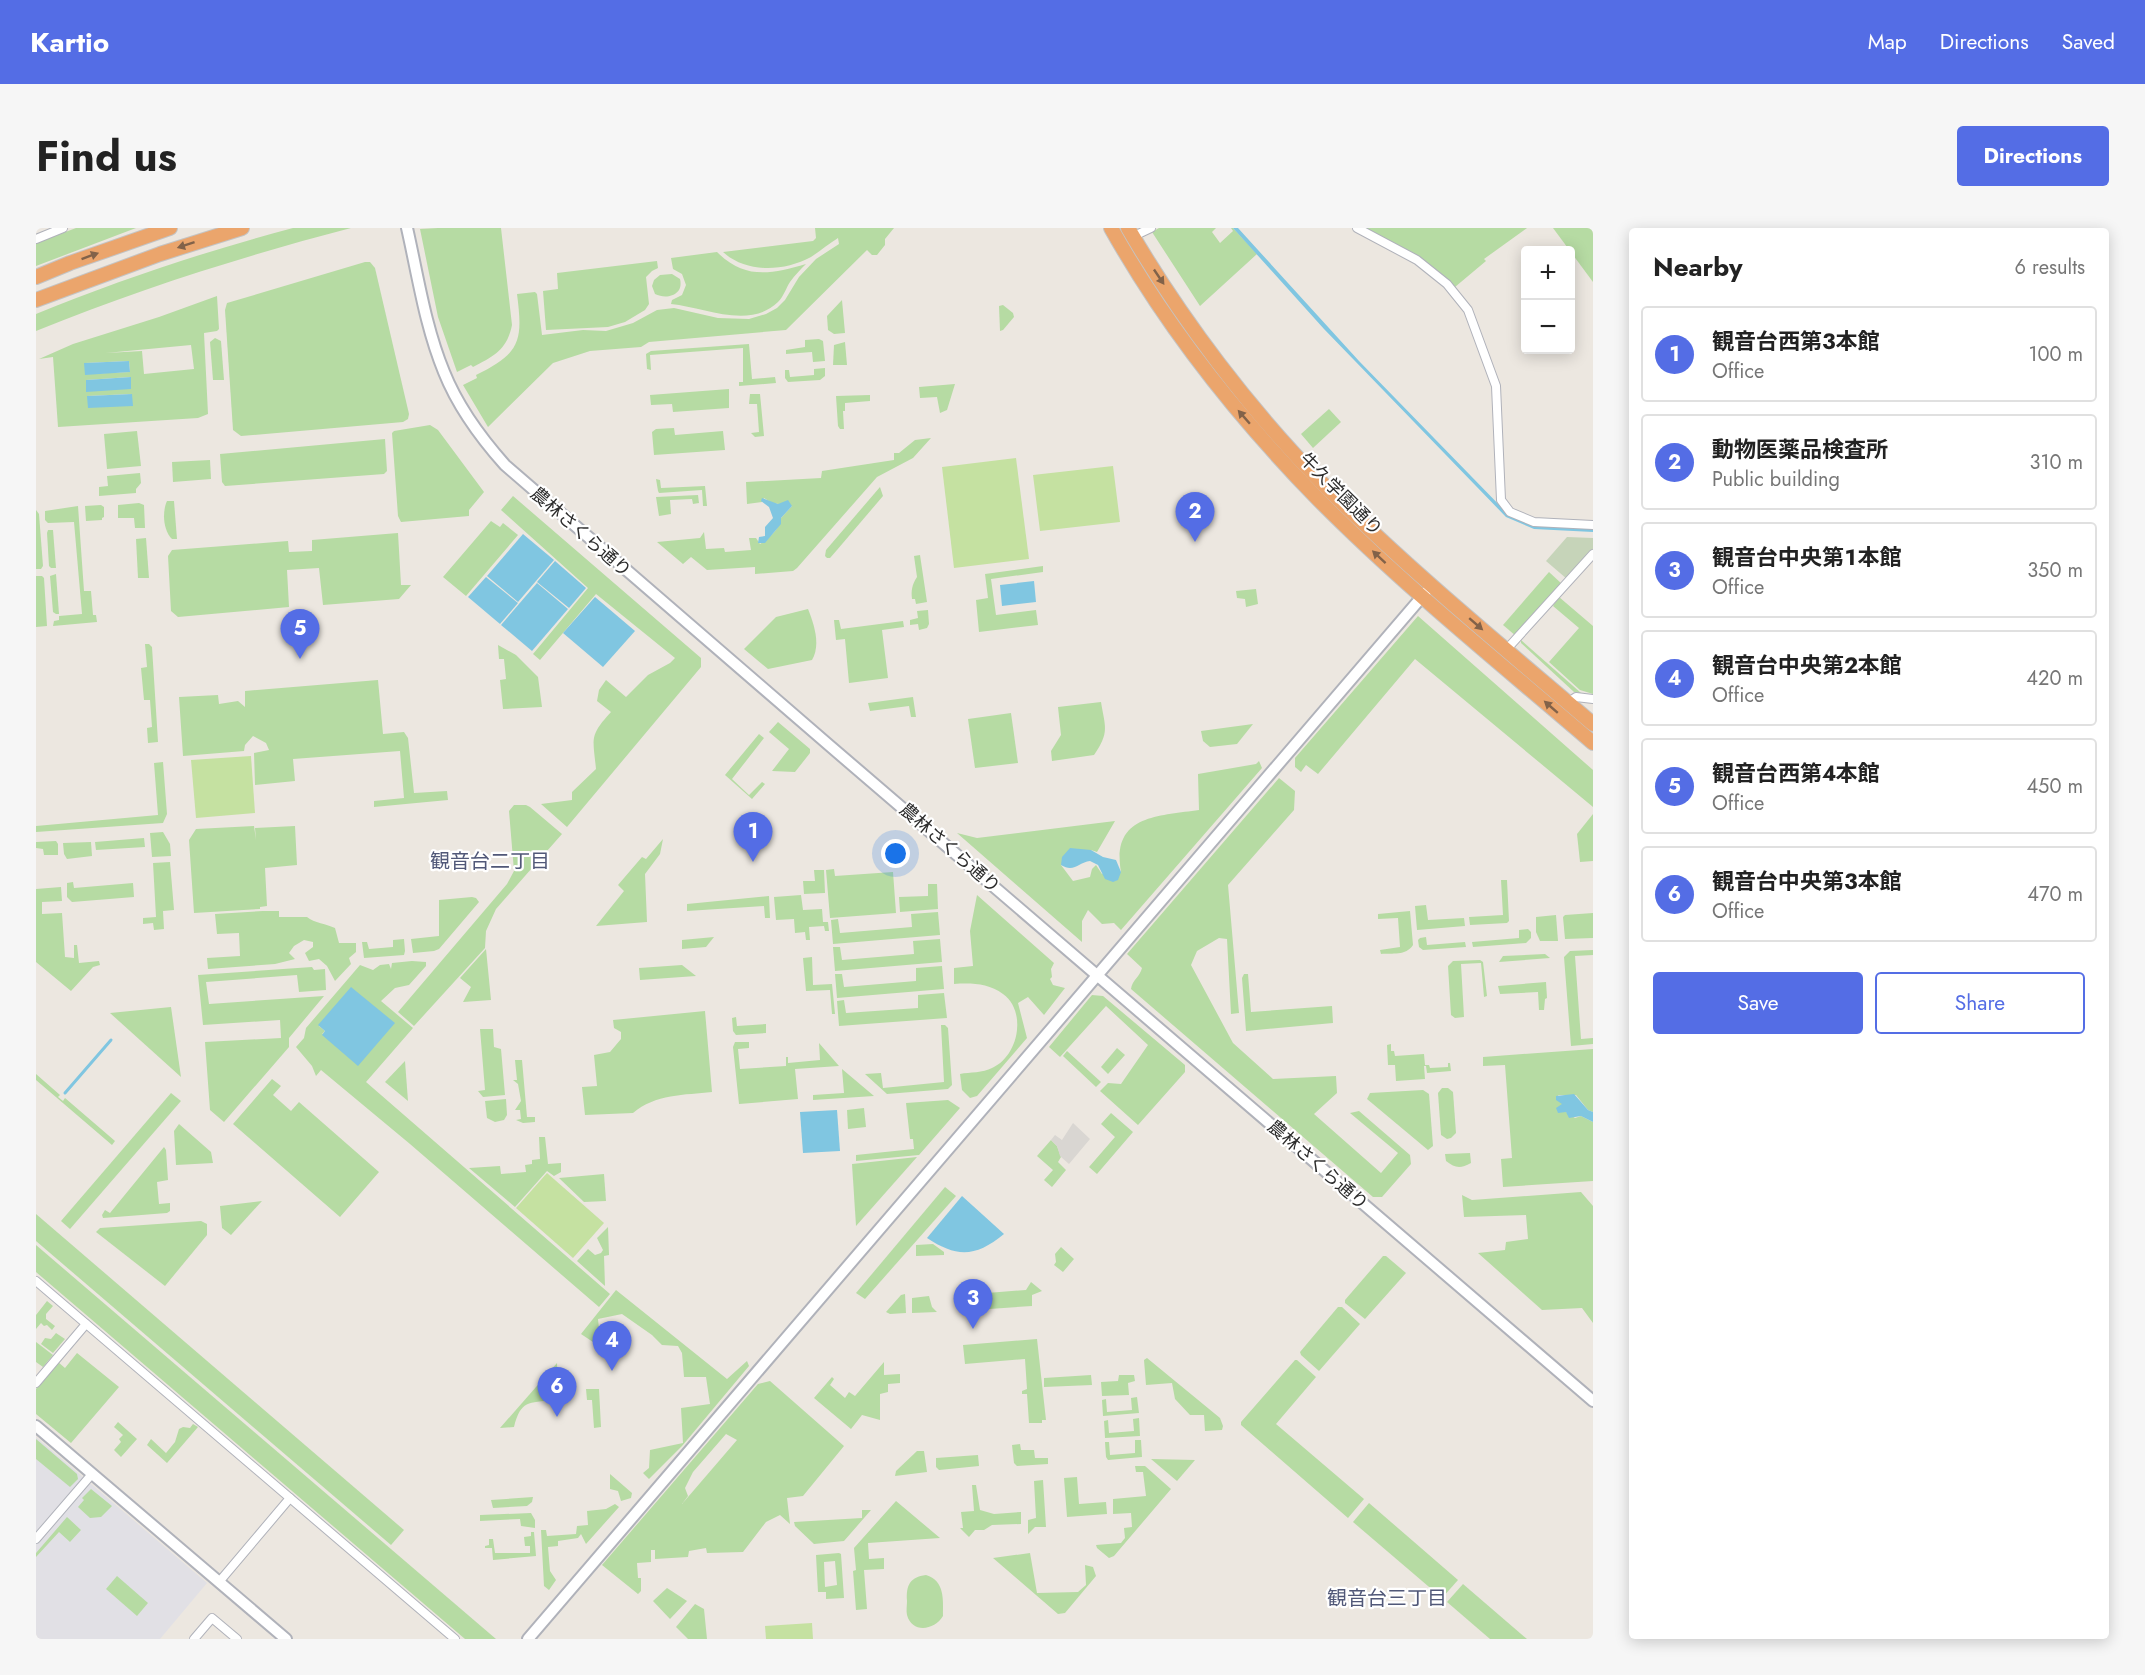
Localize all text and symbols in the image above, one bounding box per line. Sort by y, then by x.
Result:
text: Kartio [30,22,109,63]
text: Map [1868,27,1907,57]
text: Directions [1940,27,2029,57]
text: Saved [2062,27,2115,57]
text: Find us [36,126,177,187]
button: Directions [1957,126,2109,186]
one-way arrow [177,241,195,251]
map controls [1521,246,1575,354]
button: + [1521,246,1575,300]
text: Nearby [1653,248,1742,286]
one-way arrow [82,250,100,260]
text: 6 results [2015,253,2085,282]
one-way arrow [1154,269,1165,286]
button: − [1521,300,1575,354]
text: 観音台西第３本館 [1712,325,1880,357]
text: 1 [1669,340,1680,369]
text: 100 m [2028,340,2083,369]
text: Office [1712,357,1764,386]
one-way arrow [1238,410,1251,425]
text: 動物医薬品検査所 [1712,433,1888,465]
street label: 牛久学園通り [1294,447,1388,541]
text: 2 [1668,448,1681,477]
text: 310 m [2029,448,2083,477]
text: Public building [1712,465,1840,494]
street label: 農林さくら通り [525,481,637,583]
pin: 2 [1176,492,1214,542]
text: 観音台中央第１本館 [1712,541,1902,573]
one-way arrow [1372,551,1386,565]
text: 3 [1668,556,1681,585]
text: 350 m [2027,556,2083,585]
text: Office [1712,573,1764,602]
pin: 5 [280,610,320,659]
one-way arrow [1468,617,1483,630]
text: 観音台中央第２本館 [1712,649,1902,681]
text: 4 [1668,664,1681,693]
text: 420 m [2026,664,2083,693]
text: Office [1712,681,1764,710]
one-way arrow [1544,701,1559,714]
text: 観音台西第４本館 [1712,757,1880,789]
text: 5 [1668,772,1681,801]
text: 450 m [2026,772,2083,801]
text: Office [1712,789,1764,818]
street label: 農林さくら通り [894,797,1006,899]
pin: 1 [734,812,772,862]
your location [881,839,910,868]
district label: 観音台二丁目 [430,847,550,876]
text: 観音台中央第３本館 [1712,865,1902,897]
text: 6 [1668,880,1681,909]
text: 470 m [2027,880,2083,909]
text: Office [1712,897,1764,926]
button: Save [1653,972,1863,1034]
button: Share [1875,972,2085,1034]
street label: 農林さくら通り [1262,1114,1374,1216]
pin: 3 [954,1280,992,1329]
pin: 4 [592,1322,632,1371]
pin: 6 [538,1368,576,1417]
district label: 観音台三丁目 [1327,1584,1447,1613]

